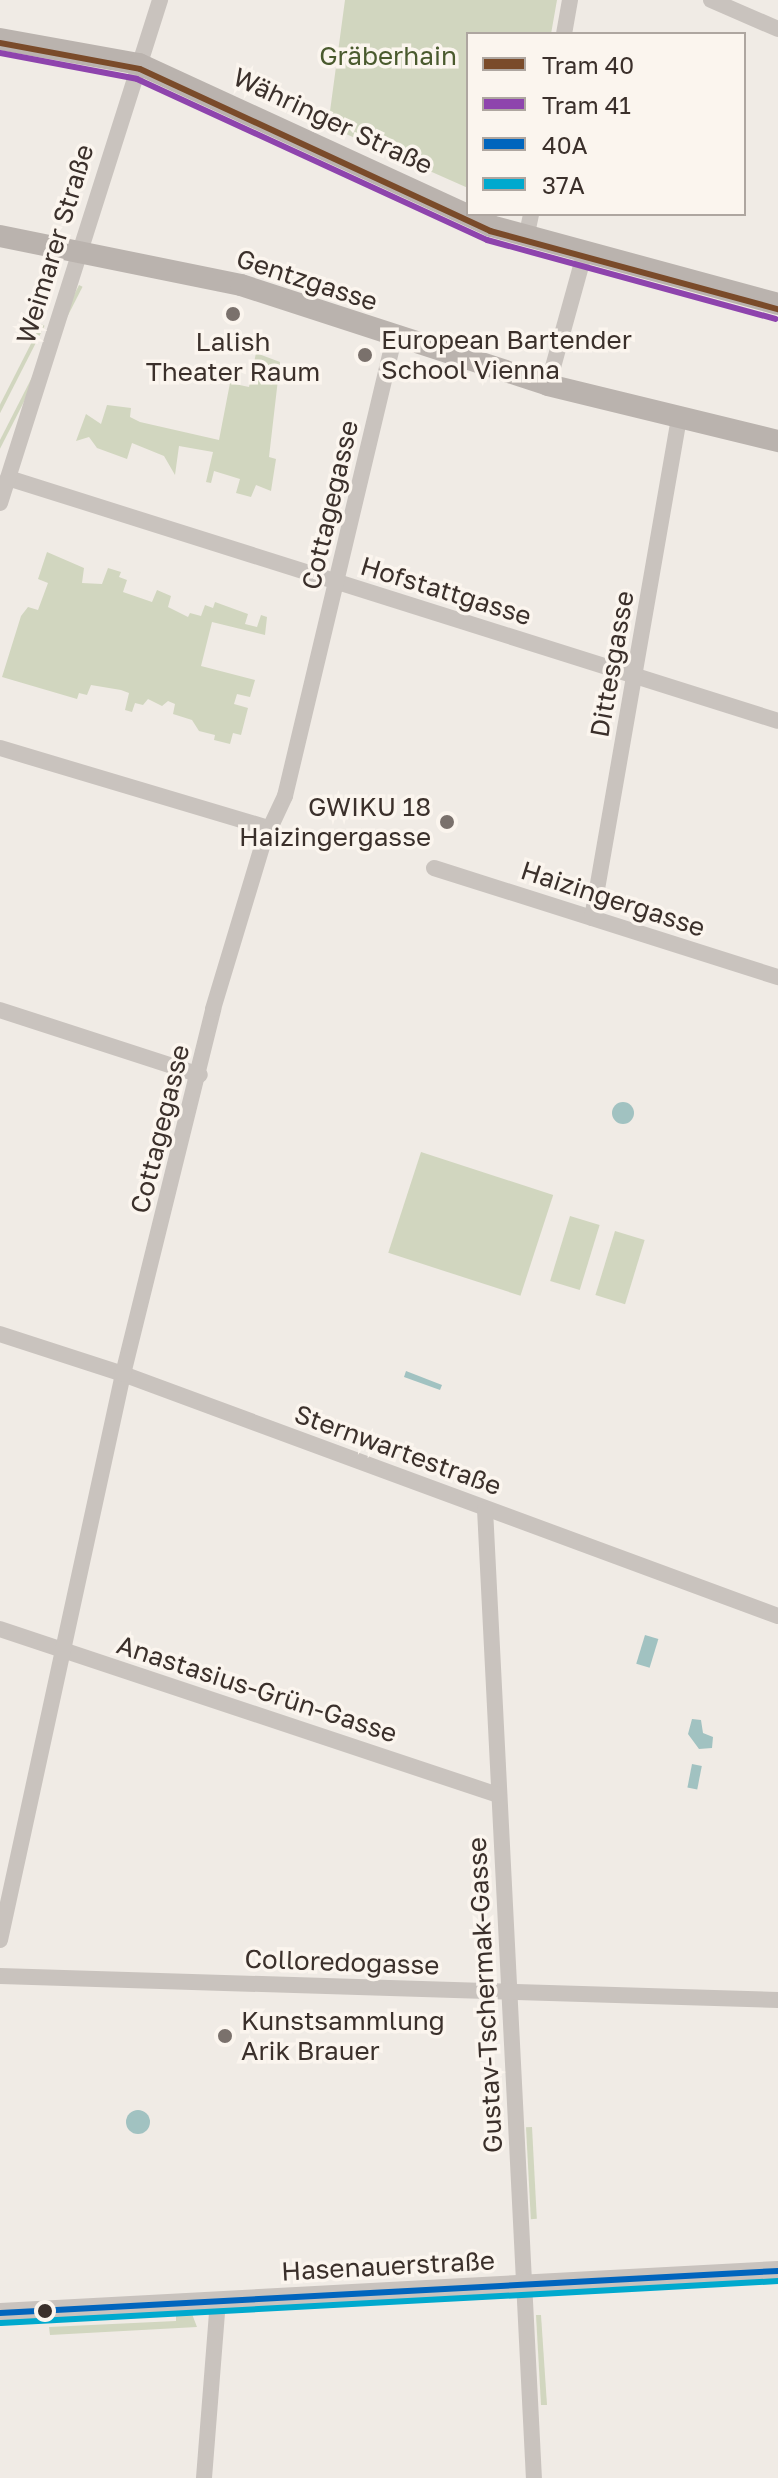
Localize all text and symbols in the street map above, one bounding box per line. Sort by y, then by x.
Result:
legend [466,32,746,216]
park label: Gräberhain [319,40,457,72]
text: Tram 40 [542,50,634,79]
street label: Währinger Straße [228,61,438,181]
text: Tram 41 [542,90,631,119]
text: 40A [542,130,588,159]
street label: Weimarer Straße [10,141,100,347]
text: 37A [542,170,585,199]
street label: Gentzgasse [232,243,382,317]
marker: Lalish Theater Raum [224,305,242,323]
place label: European Bartender School Vienna [381,324,632,386]
place label: Lalish Theater Raum [146,326,320,388]
marker: European Bartender School Vienna [356,346,374,364]
street label: Cottagegasse [295,417,365,593]
street label: Hofstattgasse [357,550,535,632]
street label: Dittesgasse [584,588,640,740]
place label: GWIKU 18 Haizingergasse [239,791,431,852]
marker: GWIKU 18 Haizingergasse [438,813,456,831]
street label: Haizingergasse [517,855,709,943]
street label: Cottagegasse [124,1041,196,1217]
street label: Sternwartestraße [290,1398,506,1502]
street label: Anastasius-Grün-Gasse [113,1629,401,1749]
street label: Gustav-Tschermak-Gasse [461,1836,509,2154]
street label: Colloredogasse [244,1943,440,1981]
place label: Kunstsammlung Arik Brauer [241,2005,445,2066]
marker: Kunstsammlung Arik Brauer [216,2027,234,2045]
street label: Hasenauerstraße [280,2245,496,2287]
unlabelled marker [37,2303,53,2319]

